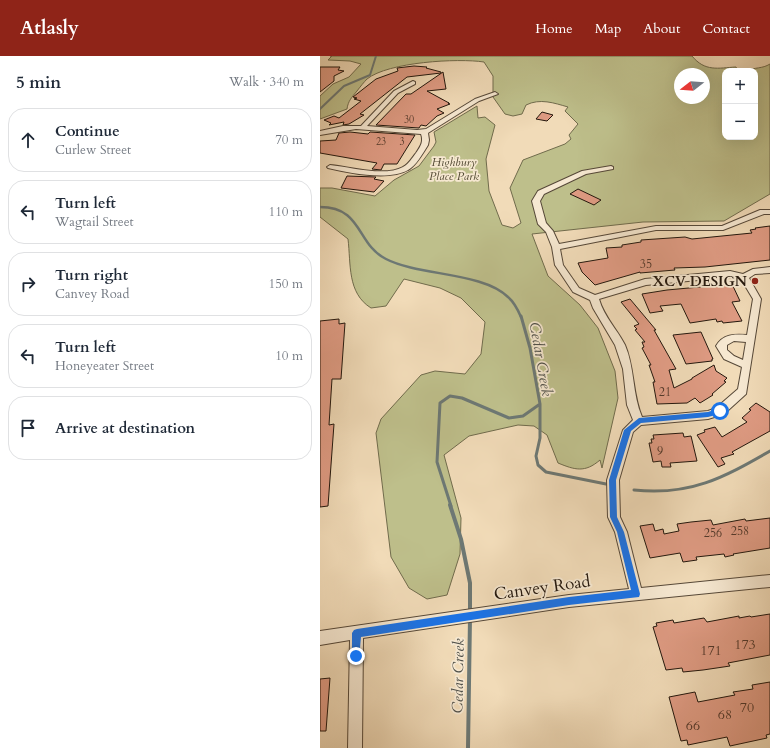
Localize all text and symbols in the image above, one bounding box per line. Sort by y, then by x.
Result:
text: Atlasly [20,15,79,41]
text: Home [535,19,573,38]
text: Map [595,19,621,38]
text: About [643,19,680,38]
text: Contact [702,19,750,38]
north arrow [674,68,710,104]
map controls [722,68,758,140]
button: + [722,68,758,104]
text: 5 min [16,71,61,94]
text: Walk · 340 m [229,73,304,91]
button: − [722,104,758,140]
house number: 30 [404,113,414,127]
text: Continue [55,121,120,141]
icon: ahead [17,129,39,151]
text: 70 m [275,131,303,149]
house number: 23 [376,135,386,149]
house number: 3 [399,135,405,149]
text: Curlew Street [55,141,131,159]
park label: Highbury Place Park [429,154,479,184]
text: Turn left [55,193,116,213]
icon: left [17,201,39,223]
text: 110 m [269,203,303,221]
text: Wagtail Street [55,213,134,231]
house number: 35 [640,256,652,272]
text: Turn right [55,265,128,285]
place label: XCV DESIGN [652,272,747,291]
icon: right [17,273,39,295]
text: 150 m [269,275,303,293]
marker: XCV DESIGN [750,276,760,286]
text: Canvey Road [55,285,129,303]
water label: Cedar Creek [525,320,557,398]
text: Turn left [55,337,116,357]
icon: left [17,345,39,367]
text: 10 m [275,347,303,365]
text: Honeyeater Street [55,357,154,375]
house number: 21 [659,384,671,400]
route start [711,402,729,420]
icon: arrive [17,417,39,439]
text: Arrive at destination [55,418,195,438]
house number: 9 [657,443,663,459]
house number: 258 [731,523,749,539]
house number: 256 [704,525,722,541]
street label: Canvey Road [492,569,592,606]
house number: 173 [734,635,756,654]
water label: Cedar Creek [447,638,469,714]
house number: 171 [700,641,722,660]
route end [347,647,365,665]
house number: 70 [740,698,754,717]
house number: 68 [718,705,732,724]
house number: 66 [686,716,700,735]

